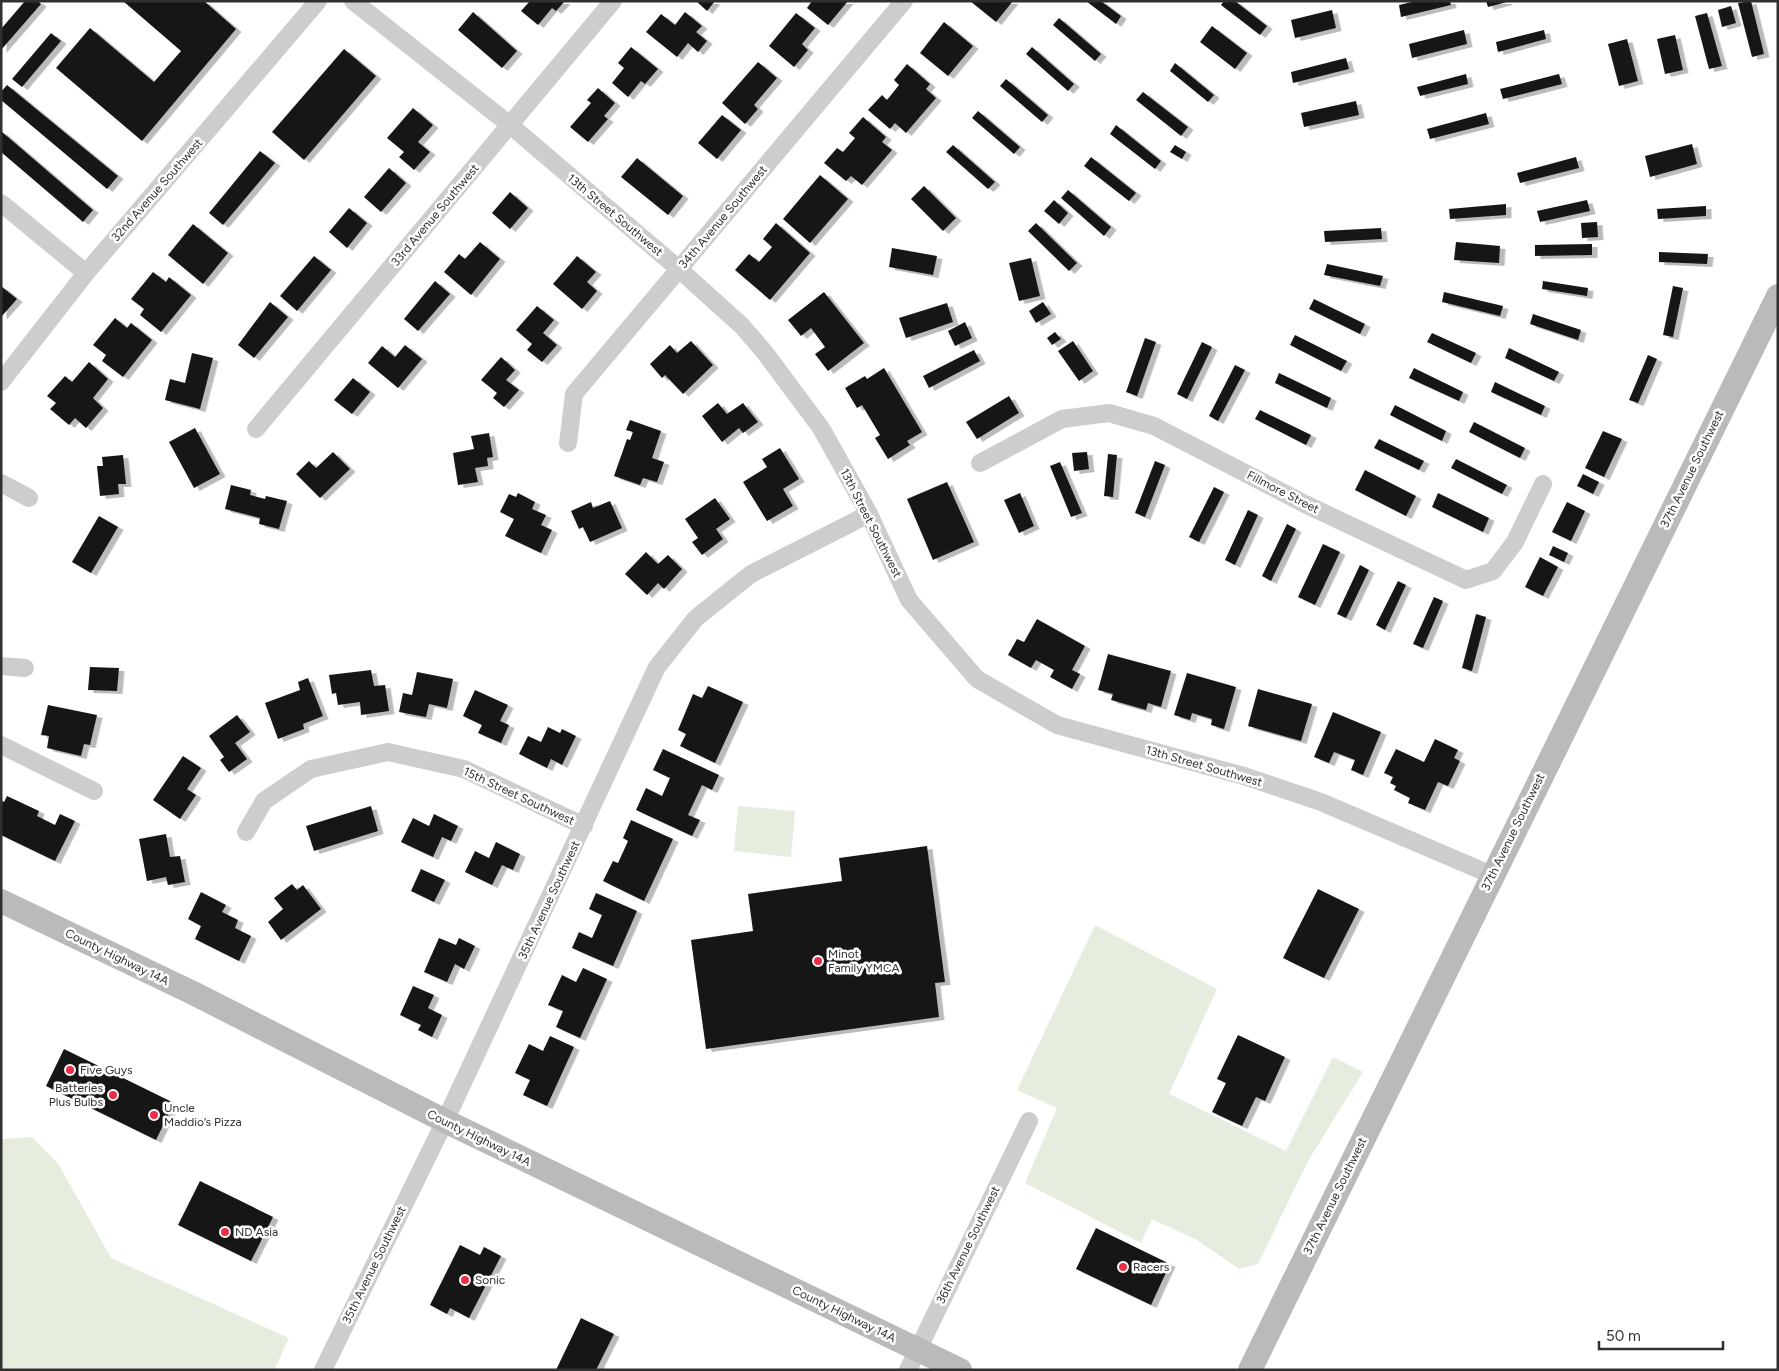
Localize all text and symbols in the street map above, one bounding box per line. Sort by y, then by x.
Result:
street label: 32nd Avenue Southwest [109,135,206,244]
street label: 33rd Avenue Southwest [388,161,482,269]
street label: 34th Avenue Southwest [676,162,770,271]
street label: 13th Street Southwest [564,171,666,259]
street label: 37th Avenue Southwest [1657,408,1727,530]
street label: 13th Street Southwest [837,466,905,580]
street label: Fillmore Street [1245,468,1322,516]
street label: 13th Street Southwest [1144,743,1264,789]
street label: 15th Street Southwest [461,764,577,828]
street label: 37th Avenue Southwest [1478,771,1548,893]
street label: 35th Avenue Southwest [515,838,583,962]
street label: County Highway 14A [63,926,171,988]
place label: Minot Family YMCA [828,947,900,975]
marker: Minot Family YMCA [812,955,824,967]
place label: Five Guys [80,1063,133,1077]
marker: Five Guys [64,1064,76,1076]
place label: Batteries Plus Bulbs [49,1081,103,1109]
marker: Batteries Plus Bulbs [107,1089,119,1101]
place label: Uncle Maddio’s Pizza [164,1101,242,1129]
street label: County Highway 14A [425,1107,533,1169]
marker: Uncle Maddio’s Pizza [148,1109,160,1121]
street label: 37th Avenue Southwest [1300,1135,1370,1257]
street label: 36th Avenue Southwest [933,1183,1003,1306]
street label: 35th Avenue Southwest [339,1203,409,1326]
place label: ND Asia [235,1225,278,1239]
marker: ND Asia [219,1226,231,1238]
place label: Racers [1133,1260,1170,1274]
marker: Racers [1117,1261,1129,1273]
place label: Sonic [475,1273,506,1287]
marker: Sonic [459,1274,471,1286]
street label: County Highway 14A [790,1283,898,1345]
scale bar [1599,1318,1723,1350]
text: 50 m [1606,1327,1641,1345]

